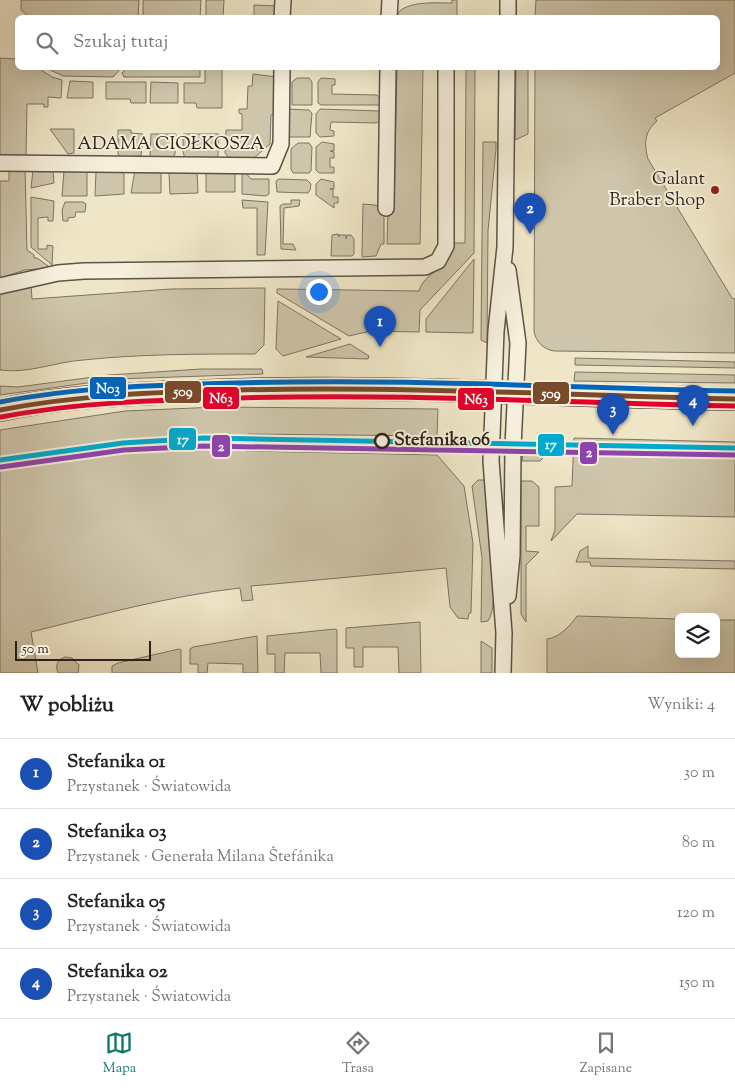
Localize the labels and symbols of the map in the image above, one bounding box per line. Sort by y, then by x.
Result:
street label: ADAMA CIOŁKOSZA [77,132,265,158]
place label: Galant Braber Shop [609,167,705,214]
marker: Galant Braber Shop [709,184,721,196]
pin: 2 [514,193,546,234]
your location [306,279,332,305]
pin: 1 [364,306,396,347]
line badge: N03 [89,376,127,400]
text: N03 [96,380,120,400]
line badge: 509 [164,380,202,404]
line badge: 509 [532,381,570,405]
text: 509 [173,383,193,403]
text: 509 [541,385,561,405]
pin: 4 [677,385,709,426]
line badge: N63 [202,386,240,410]
line badge: N63 [457,387,495,411]
text: N63 [209,390,233,410]
text: N63 [464,391,488,411]
pin: 3 [597,394,629,435]
line badge: 17 [168,427,197,451]
place label: Stefanika 06 [394,428,490,454]
text: 17 [177,431,190,451]
marker: Stefanika 06 [374,433,390,449]
line badge: 17 [537,433,565,457]
line badge: 2 [211,434,231,458]
text: 17 [545,436,558,456]
text: 2 [218,438,225,458]
line badge: 2 [579,441,598,465]
text: 2 [586,444,593,464]
scale bar [15,638,151,661]

